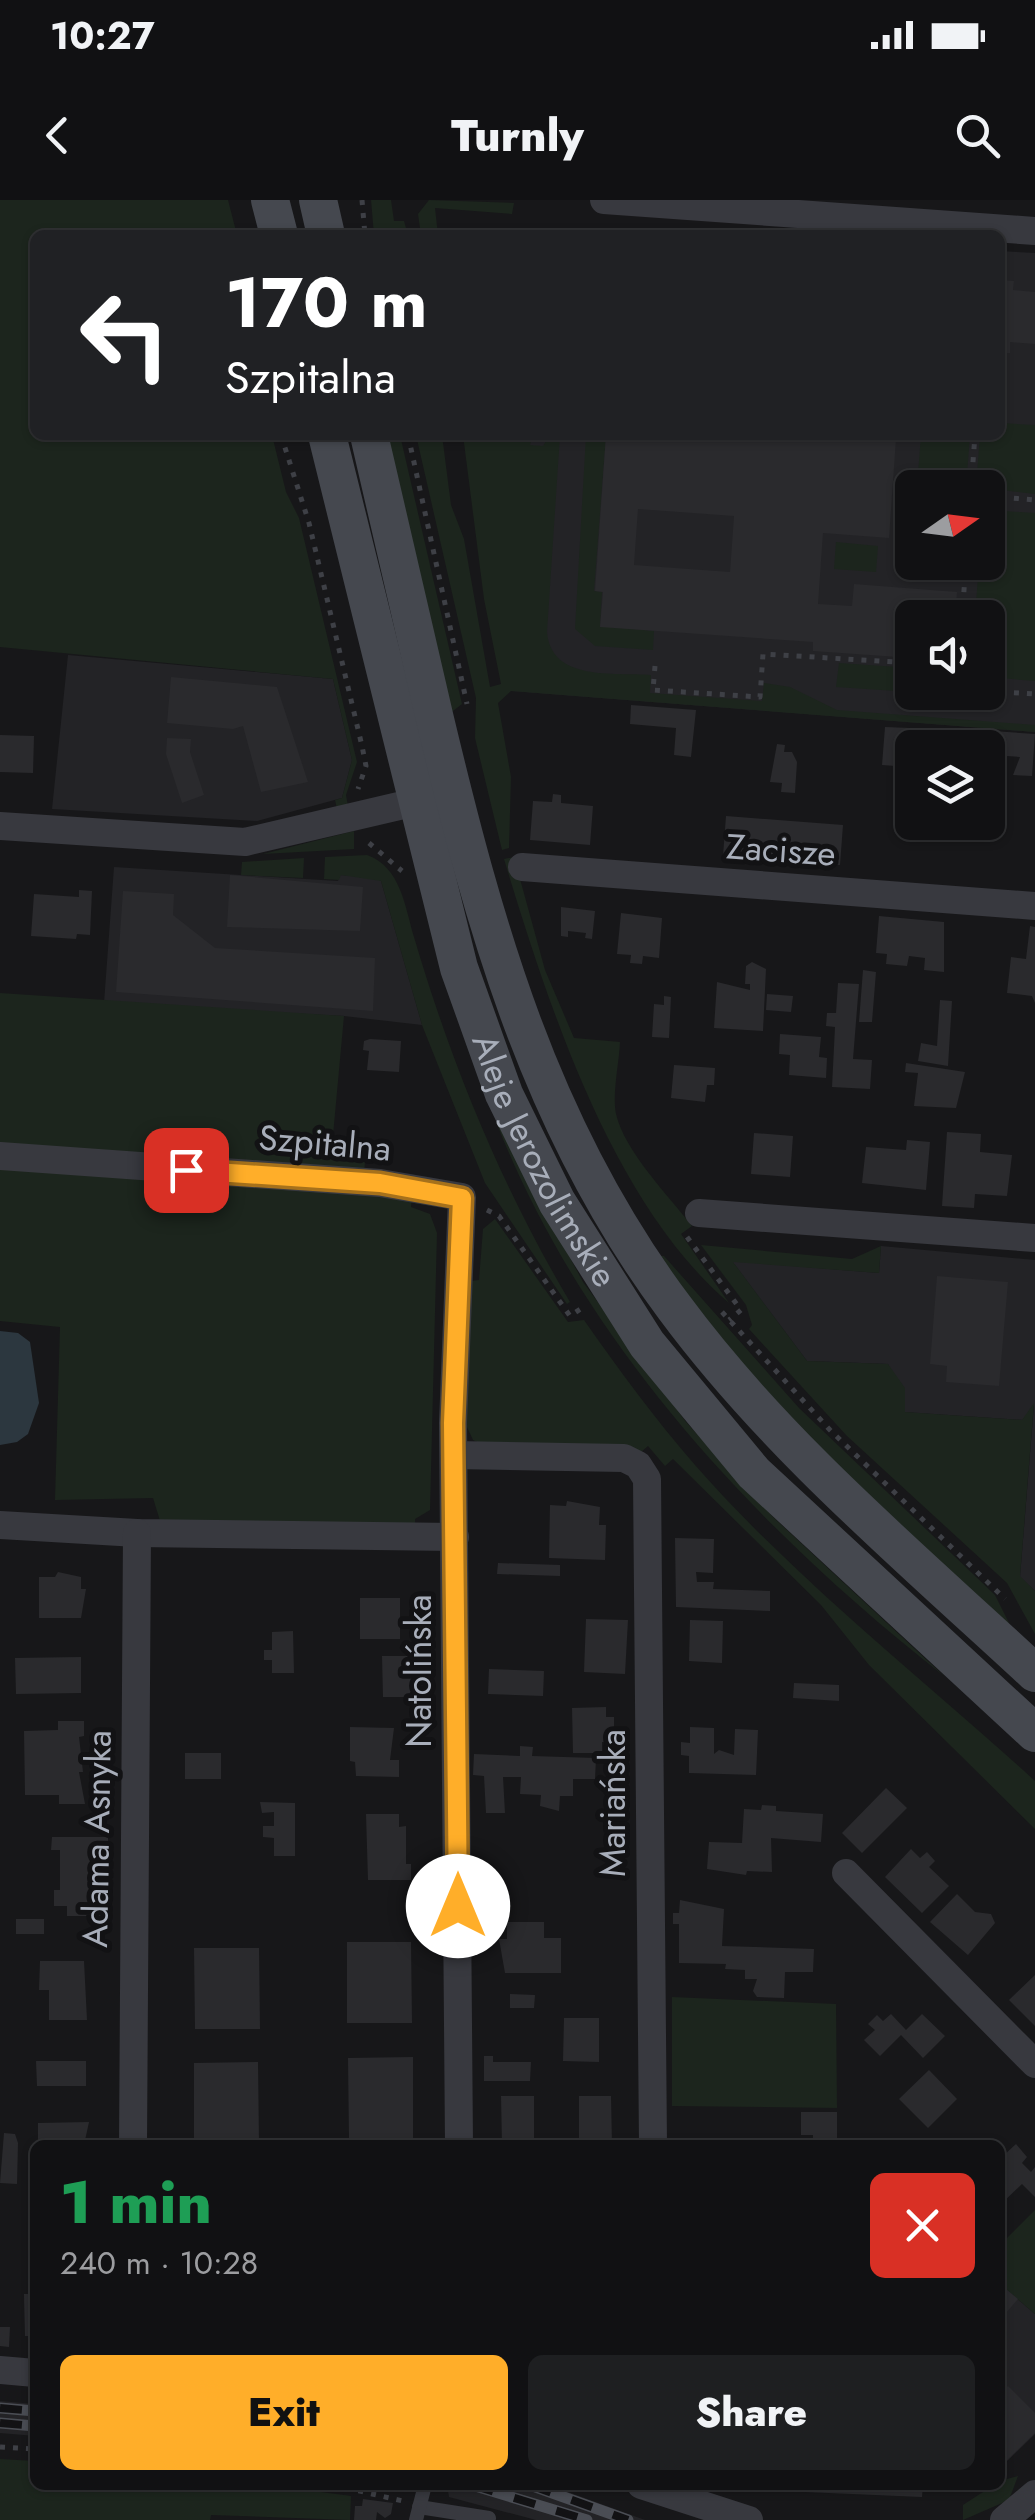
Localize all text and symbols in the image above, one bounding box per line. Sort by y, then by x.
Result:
text: 10:27 [50,8,155,63]
text: Turnly [451,103,584,168]
icon: back [30,108,85,163]
icon: search [950,108,1005,163]
text: 170 m [225,252,428,353]
icon: left [60,270,190,400]
text: Szpitalna [225,345,396,410]
north arrow [895,470,1005,580]
map controls [895,470,1005,840]
button: sound [895,600,1005,710]
button: layers [895,730,1005,840]
street label: Zacisze [725,821,837,879]
street label: Aleje Jerozolimskie [459,1027,630,1297]
street label: Szpitalna [257,1112,393,1174]
pin [144,1128,229,1213]
icon: arrive [159,1143,214,1198]
street label: Natolińska [394,1594,444,1748]
street label: Mariańska [588,1729,638,1877]
street label: Adama Asnyka [70,1730,124,1948]
position arrow [406,1854,510,1958]
text: 1 min [60,2159,212,2246]
button: close [870,2173,975,2278]
text: 240 m · 10:28 [60,2240,258,2286]
button: Exit [60,2355,508,2470]
button: Share [528,2355,975,2470]

